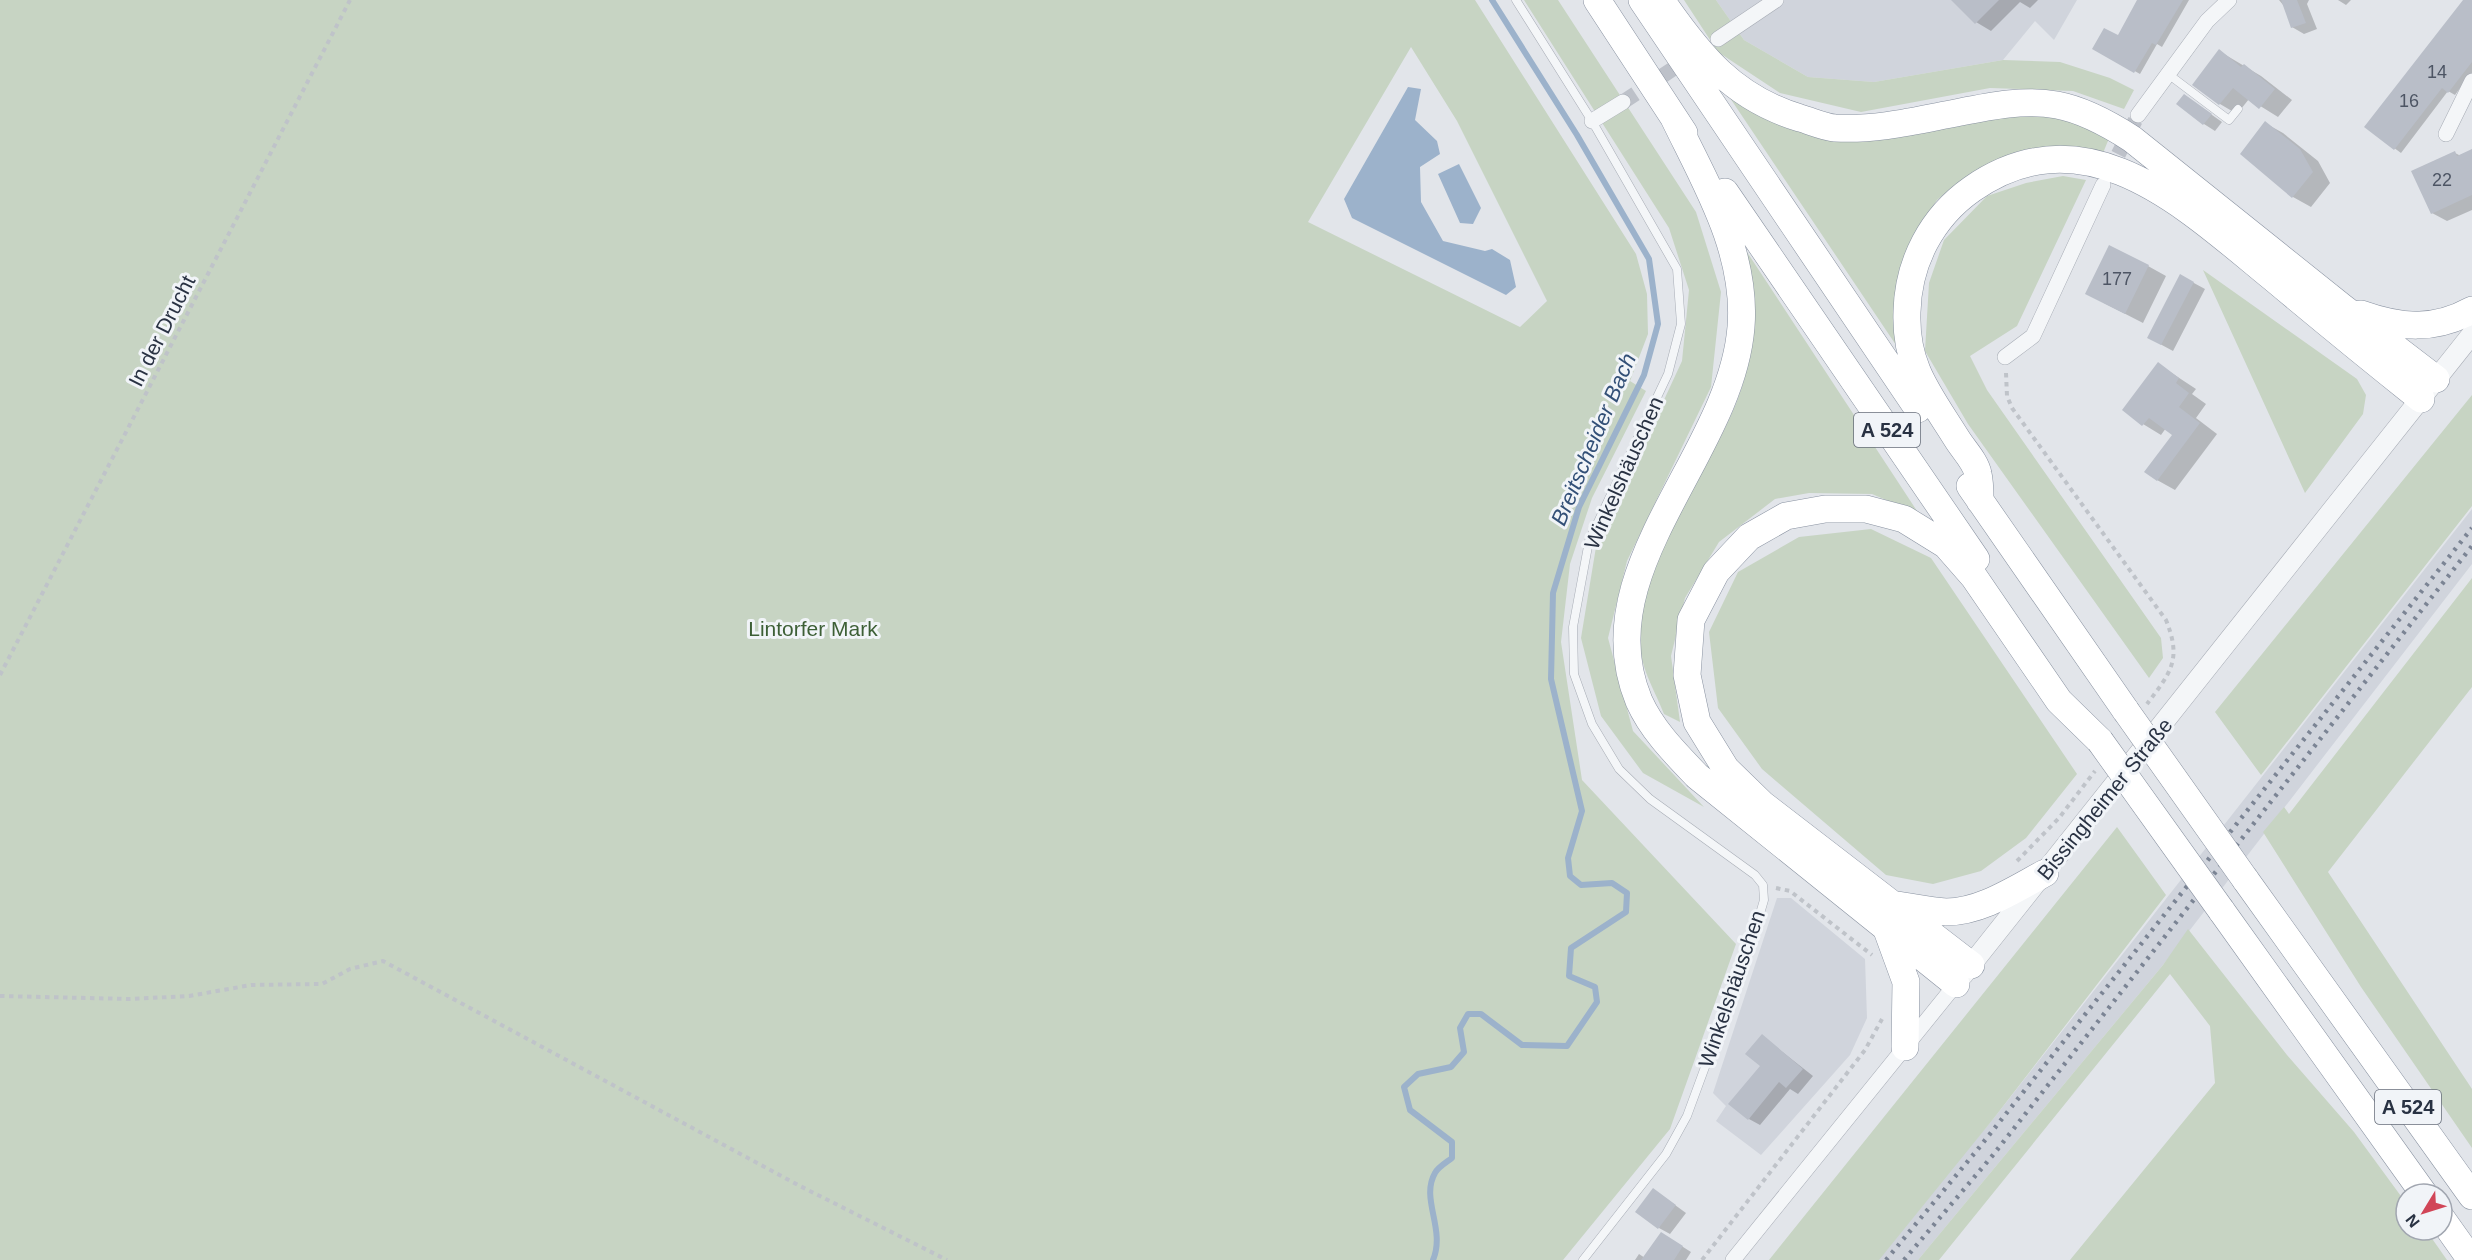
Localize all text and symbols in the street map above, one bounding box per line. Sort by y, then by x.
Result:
house number: 14 [2427,62,2447,82]
house number: 16 [2399,91,2419,111]
house number: 22 [2432,170,2452,190]
house number: 177 [2102,269,2132,289]
street label: In der Drucht [124,271,199,390]
water label: Breitscheider Bach [1546,349,1641,529]
street label: Winkelshäuschen [1580,393,1668,553]
road number: A 524 [1854,413,1920,447]
park label: Lintorfer Mark [748,617,878,640]
street label: Bissingheimer Straße [2033,713,2177,884]
street label: Winkelshäuschen [1694,907,1769,1070]
road number: A 524 [2375,1090,2441,1124]
north arrow [2394,1182,2454,1242]
text: N [2402,1211,2423,1231]

